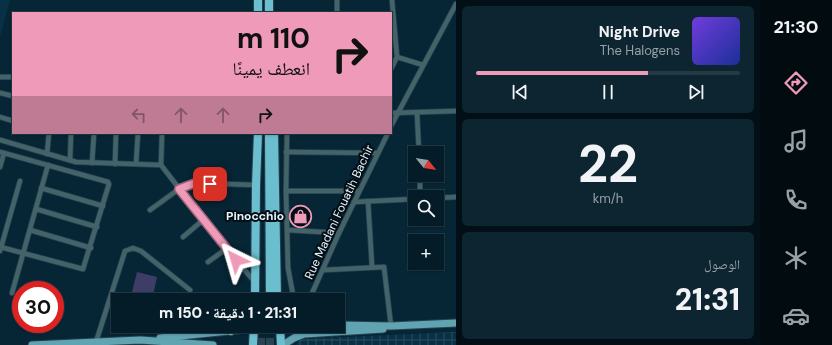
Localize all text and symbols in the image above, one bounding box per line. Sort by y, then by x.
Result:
text: 21:30 [773,15,819,39]
text: 110 m [237,20,310,57]
text: Night Drive [599,22,680,42]
icon: right [324,28,376,80]
text: The Halogens [600,42,680,59]
text: انعطف يمينًا [233,57,310,81]
icon: directions [782,69,810,97]
icon: previous [509,81,531,103]
icon: pause [597,81,619,103]
icon: next [685,81,707,103]
icon: left [128,104,150,126]
icon: ahead [170,104,192,126]
icon: ahead [212,104,234,126]
icon: right [254,104,276,126]
icon: music [782,127,810,155]
text: 22 [578,130,638,198]
street label: Rue Madani Fouatih Bachir [301,142,377,282]
north arrow [408,146,444,182]
map controls [408,146,444,270]
pin [193,167,227,201]
icon: arrive [199,173,221,195]
icon: phone [782,186,810,214]
button: search [408,190,444,226]
text: km/h [593,190,623,207]
shop icon: Pinocchio [287,203,313,229]
place label: Pinocchio [226,208,284,224]
button: + [408,234,444,270]
position arrow [215,239,257,281]
icon: climate [782,244,810,272]
text: الوصول [704,256,740,273]
text: 21:31 [675,280,740,319]
speed limit sign: 30 [12,281,64,333]
icon: car [782,302,810,330]
text: 21:31 · 1 دقيقة · 150 m [159,303,297,323]

